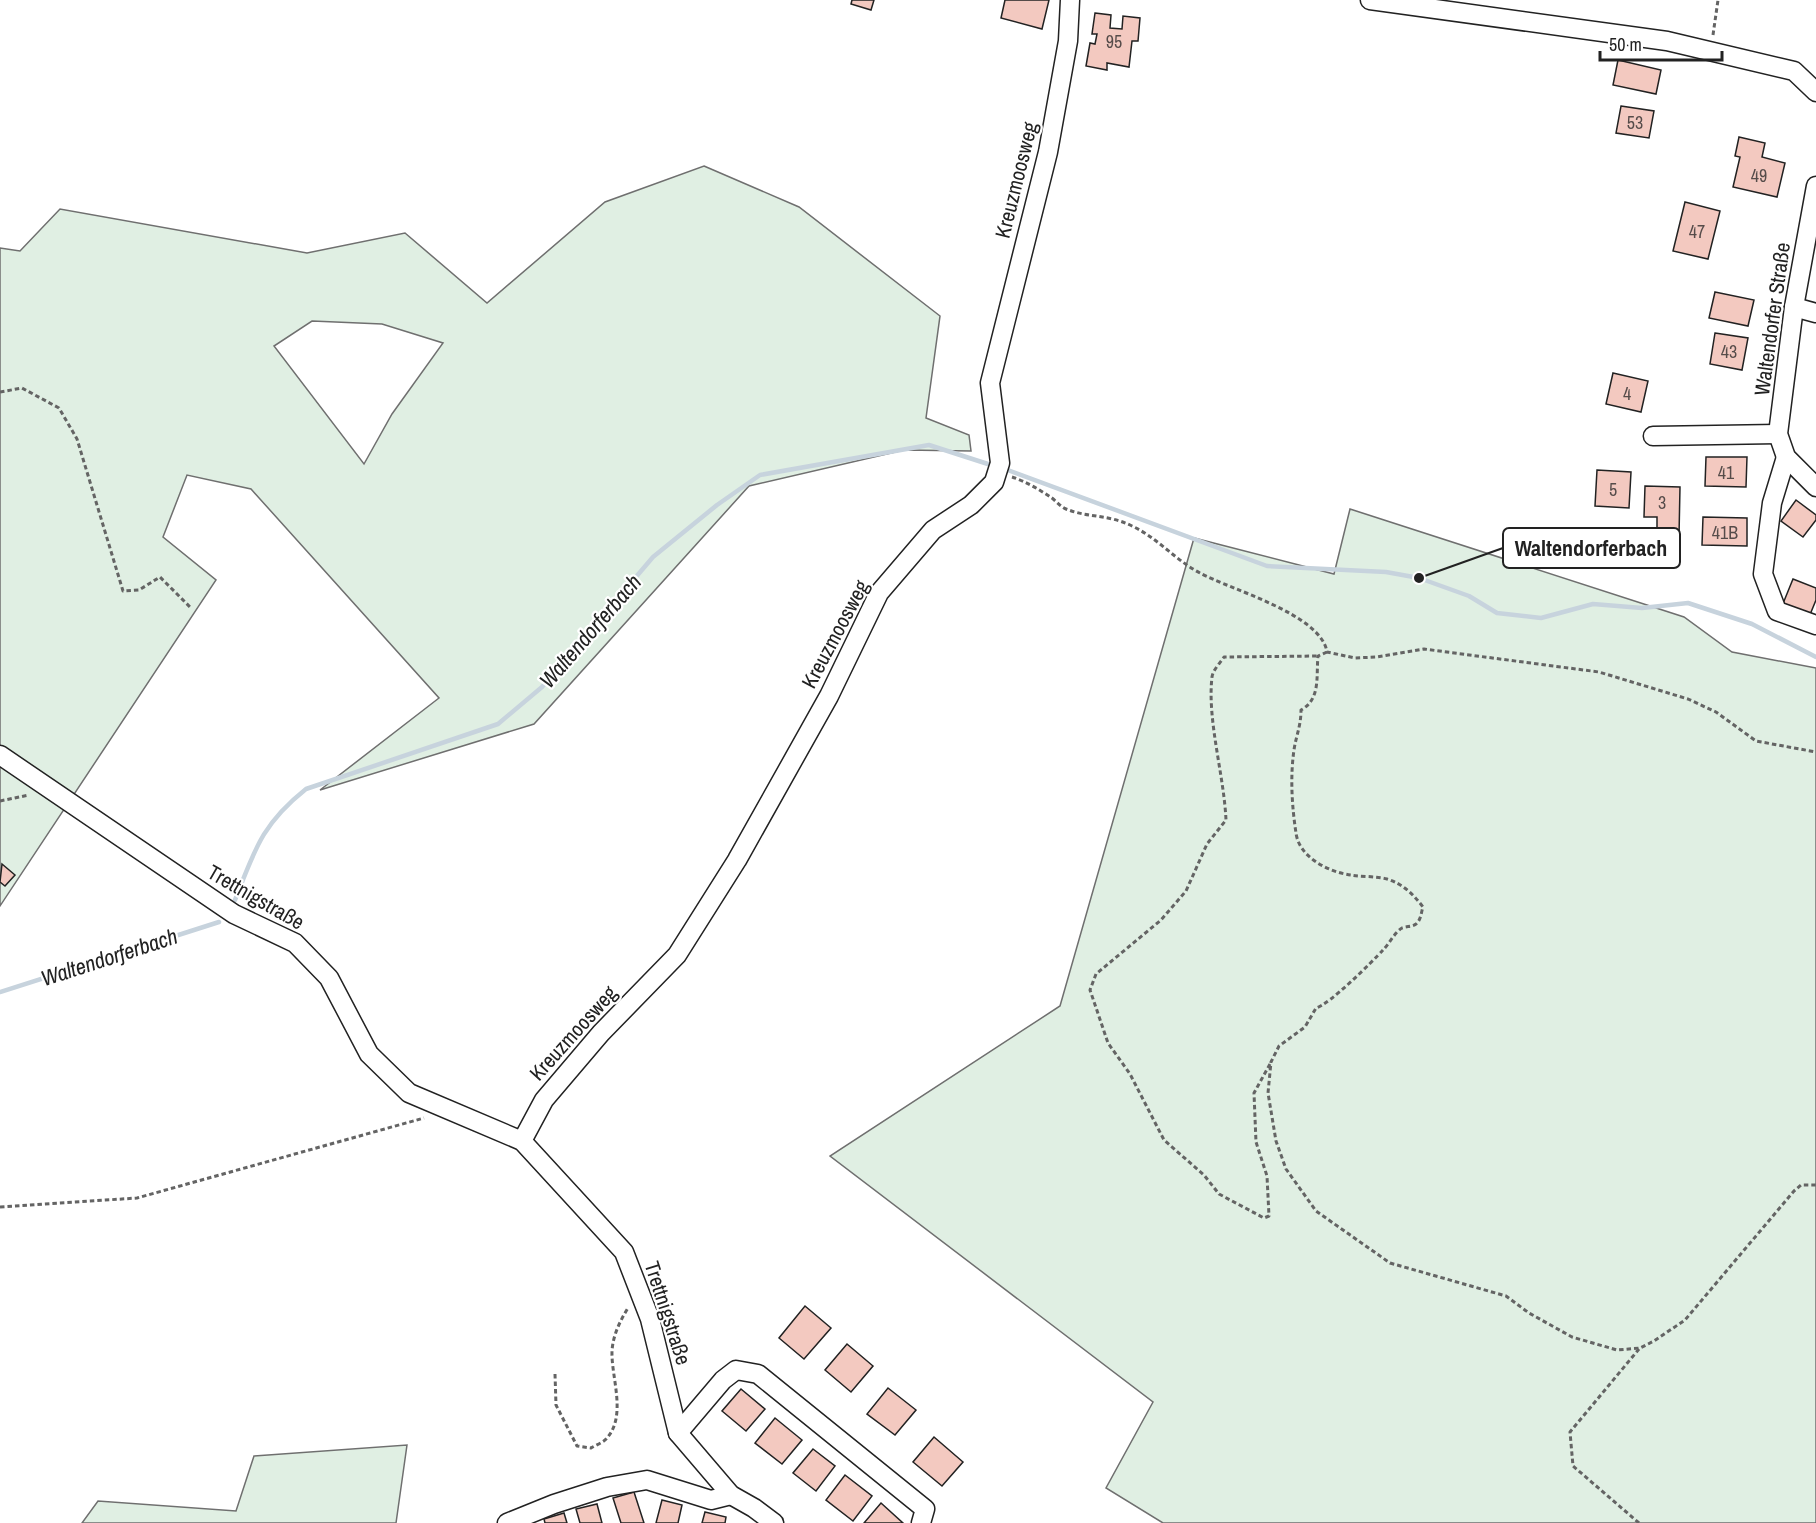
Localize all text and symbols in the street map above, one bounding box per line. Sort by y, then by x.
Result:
scale bar [1600,24,1722,62]
house number: 95 [1106,29,1122,54]
text: 50 m [1609,32,1642,57]
house number: 53 [1627,110,1643,135]
street label: Kreuzmoosweg [988,119,1045,241]
house number: 49 [1751,163,1767,188]
house number: 47 [1689,219,1705,244]
street label: Waltendorfer Straße [1747,241,1797,397]
house number: 43 [1721,339,1737,364]
house number: 4 [1623,381,1631,406]
house number: 41 [1718,460,1735,485]
house number: 5 [1609,477,1617,502]
house number: 3 [1658,490,1666,515]
house number: 41B [1712,520,1738,545]
callout: Waltendorferbach [1503,528,1680,568]
text: Waltendorferbach [1515,533,1667,563]
water label: Waltendorferbach [532,568,648,694]
street label: Kreuzmoosweg [794,574,876,693]
street label: Trettnigstraße [202,858,310,936]
water label: Waltendorferbach [37,921,181,993]
street label: Kreuzmoosweg [523,979,624,1087]
street label: Trettnigstraße [638,1257,698,1369]

